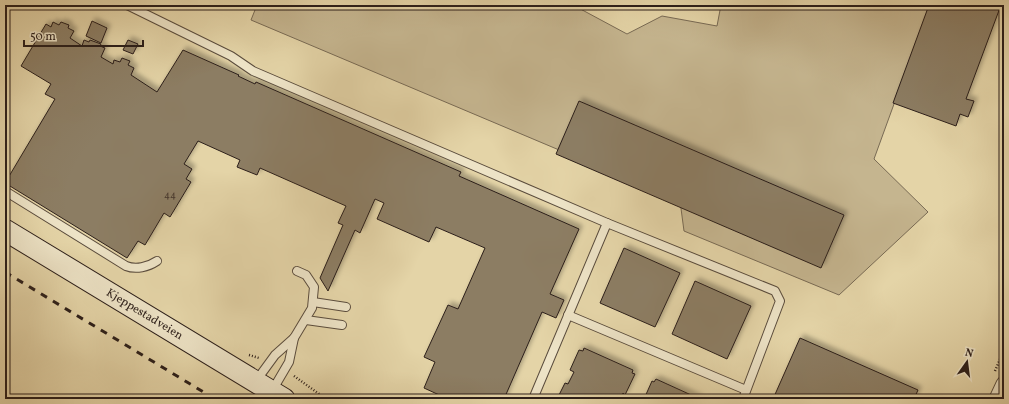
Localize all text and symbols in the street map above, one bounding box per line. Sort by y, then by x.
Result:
scale bar [24,22,143,48]
text: 50 m [30,29,56,45]
house number: 44 [164,188,176,202]
street label: Kjeppestadveien [103,285,186,344]
north arrow [947,342,987,382]
text: N [963,346,975,362]

